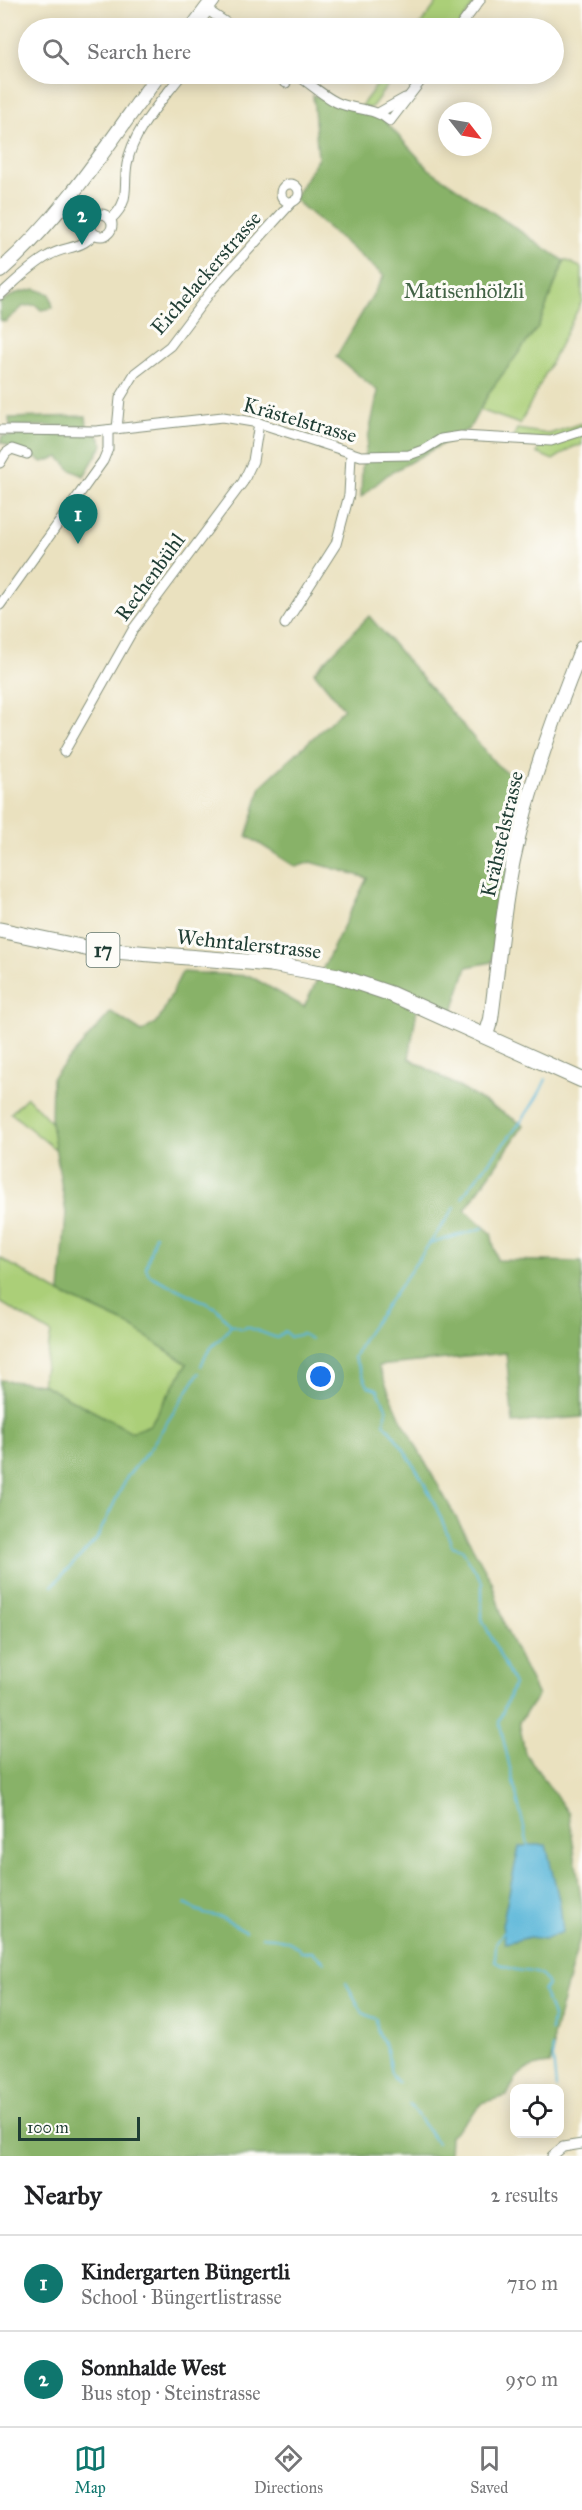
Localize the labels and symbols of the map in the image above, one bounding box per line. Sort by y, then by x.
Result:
north arrow [438,102,492,156]
pin: 2 [62,196,101,245]
street label: Eichelackerstrasse [145,206,267,340]
park label: Matisenhölzli [404,278,525,304]
street label: Krästelstrasse [240,391,360,449]
pin: 1 [58,494,98,544]
street label: Rechenbühl [109,528,191,626]
street label: Krähstelstrasse [475,768,529,900]
street label: Wehntalerstrasse [175,923,323,965]
road number: 17 [86,933,120,967]
your location [306,1362,335,1391]
scale bar [18,2114,140,2142]

